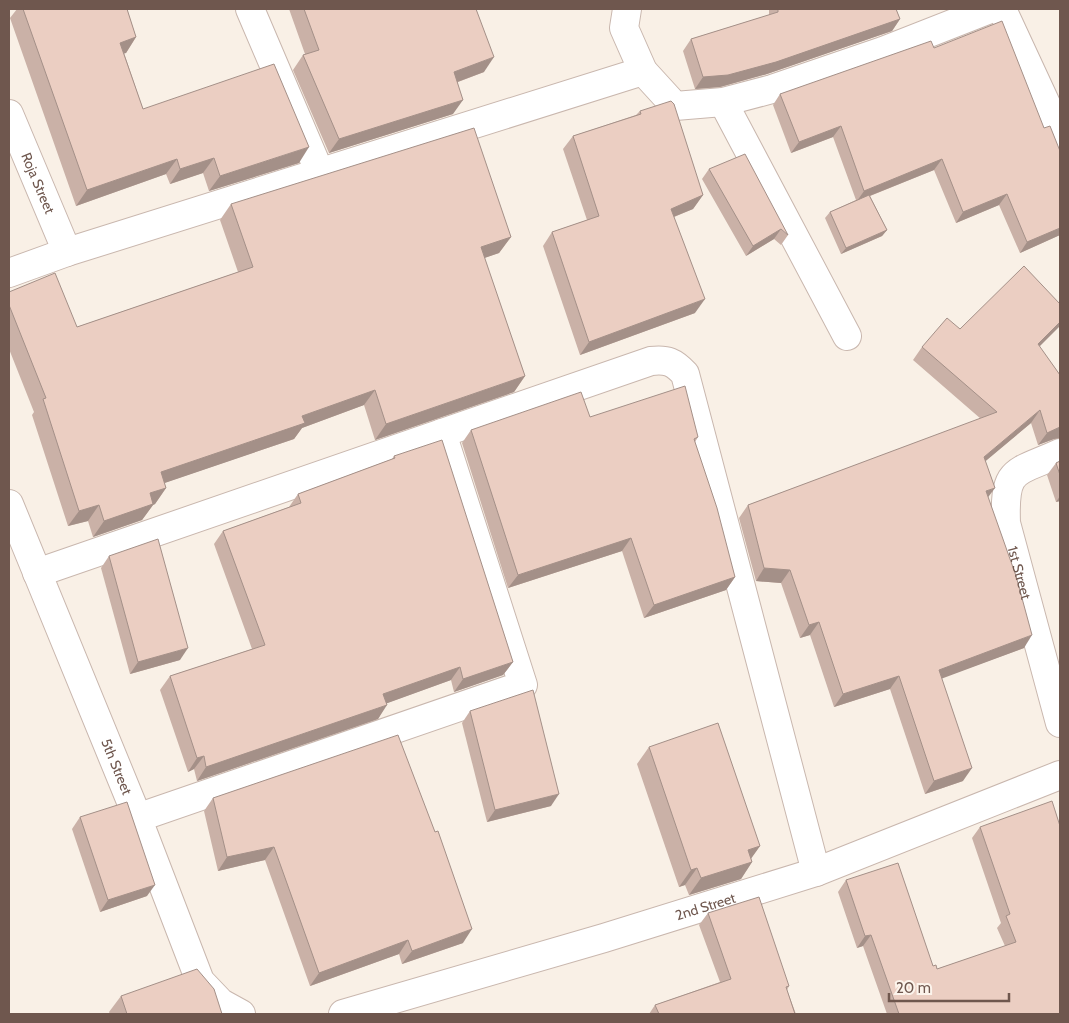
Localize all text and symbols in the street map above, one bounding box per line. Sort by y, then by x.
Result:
street label: Roja Street [17,150,59,217]
street label: 1st Street [1004,544,1035,602]
street label: 5th Street [97,736,136,798]
street label: 2nd Street [673,889,738,924]
scale bar [889,970,1009,1002]
text: 20 m [896,979,931,997]

